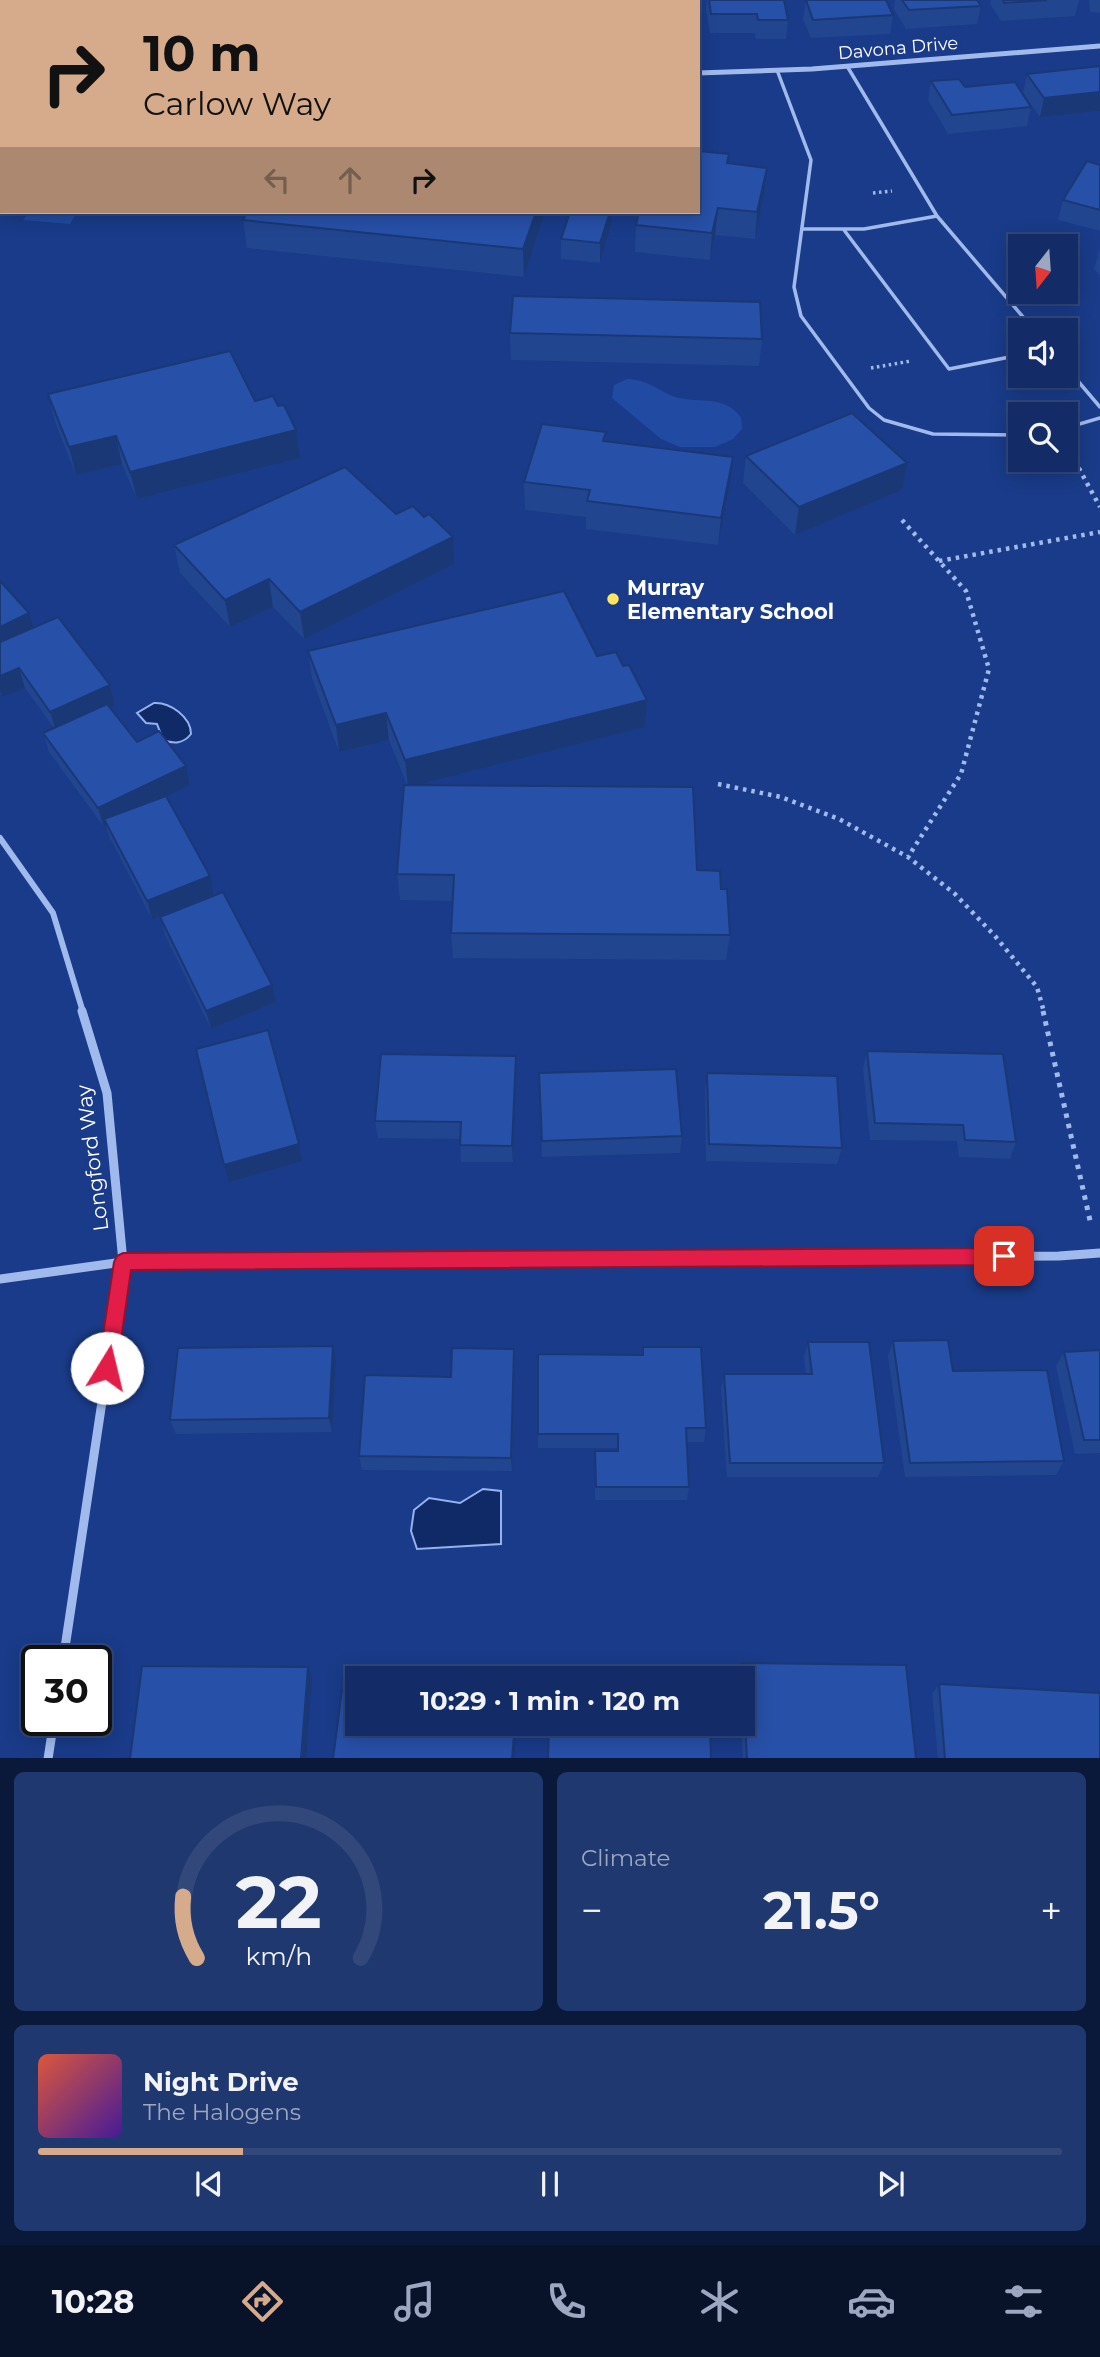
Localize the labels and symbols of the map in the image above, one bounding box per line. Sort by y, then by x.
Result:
street label: Davona Drive [837,32,959,64]
north arrow [1008,234,1078,304]
place label: Murray Elementary School [627,575,834,624]
marker: Murray Elementary School [605,591,621,607]
street label: Longford Way [71,1083,113,1233]
pin [974,1226,1034,1286]
position arrow [70,1331,144,1405]
speed limit sign: 30 [21,1645,112,1736]

